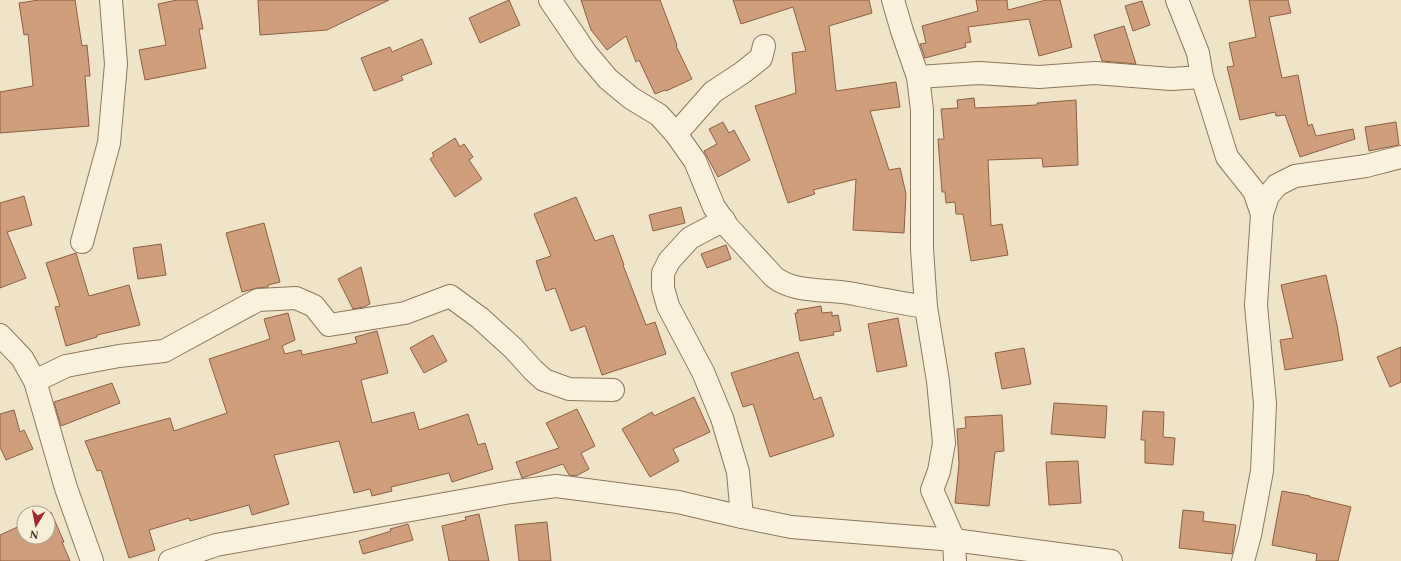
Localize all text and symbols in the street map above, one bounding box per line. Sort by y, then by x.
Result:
north arrow [16,505,56,545]
text: N [28,525,40,544]

